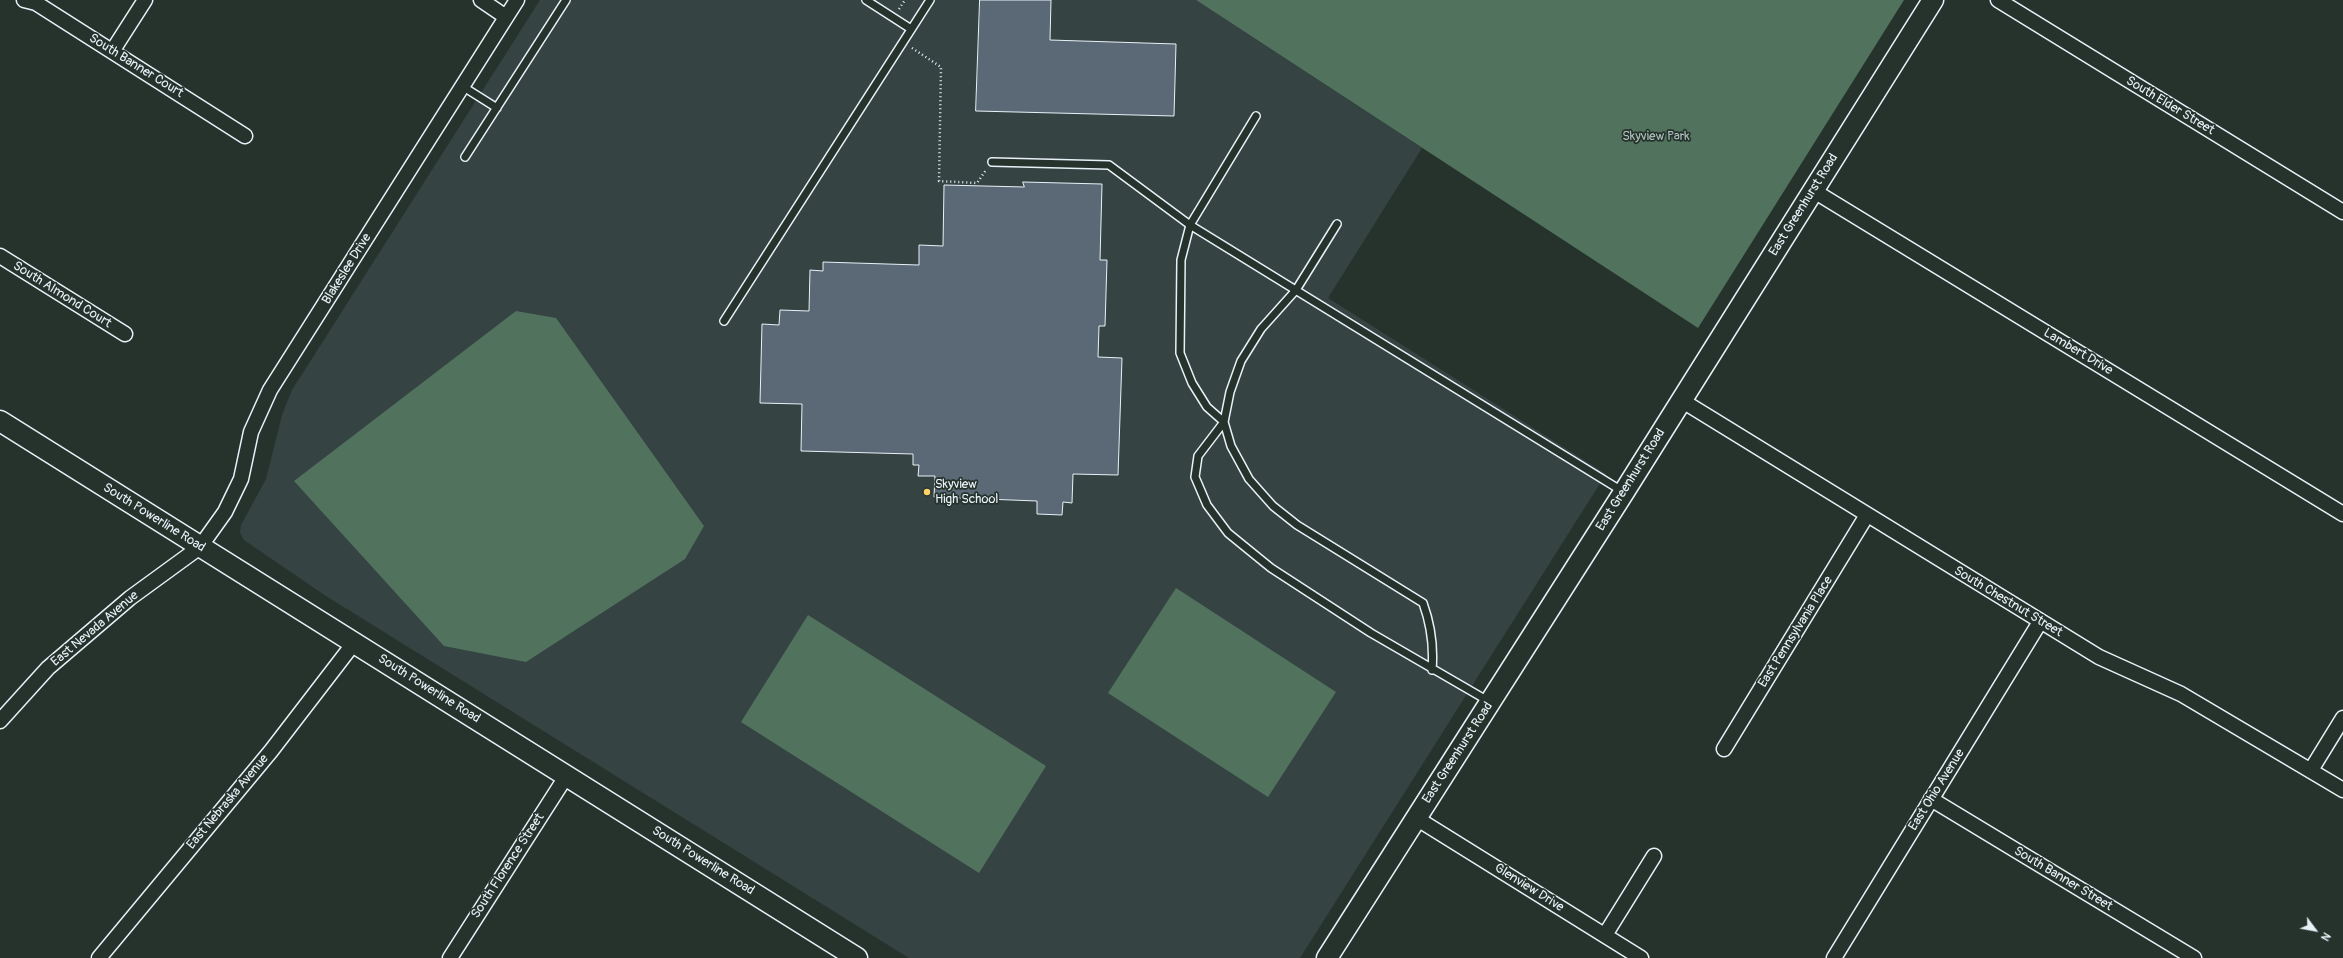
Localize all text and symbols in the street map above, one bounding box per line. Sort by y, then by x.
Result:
street label: South Banner Court [86,31,186,101]
street label: South Elder Street [2123,73,2217,139]
park label: Skyview Park [1622,129,1690,145]
street label: East Greenhurst Road [1766,151,1842,259]
street label: Blakeslee Drive [319,231,375,307]
street label: South Almond Court [10,258,114,332]
street label: Lambert Drive [2040,325,2116,379]
street label: East Greenhurst Road [1593,426,1669,534]
place label: Skyview High School [935,477,998,508]
street label: South Powerline Road [100,480,208,556]
marker: Skyview High School [922,487,932,497]
street label: South Chestnut Street [1951,563,2065,641]
street label: East Pennsylvania Place [1755,573,1837,691]
street label: East Nevada Avenue [48,588,142,670]
street label: South Powerline Road [375,651,483,727]
street label: East Greenhurst Road [1419,699,1497,807]
street label: East Ohio Avenue [1906,746,1968,834]
street label: East Nebraska Avenue [184,751,272,853]
street label: South Florence Street [468,811,548,921]
street label: South Powerline Road [649,823,757,899]
street label: South Banner Street [2011,843,2115,915]
street label: Glenview Drive [1491,860,1567,916]
north arrow [2295,910,2335,950]
text: N [2318,930,2333,943]

